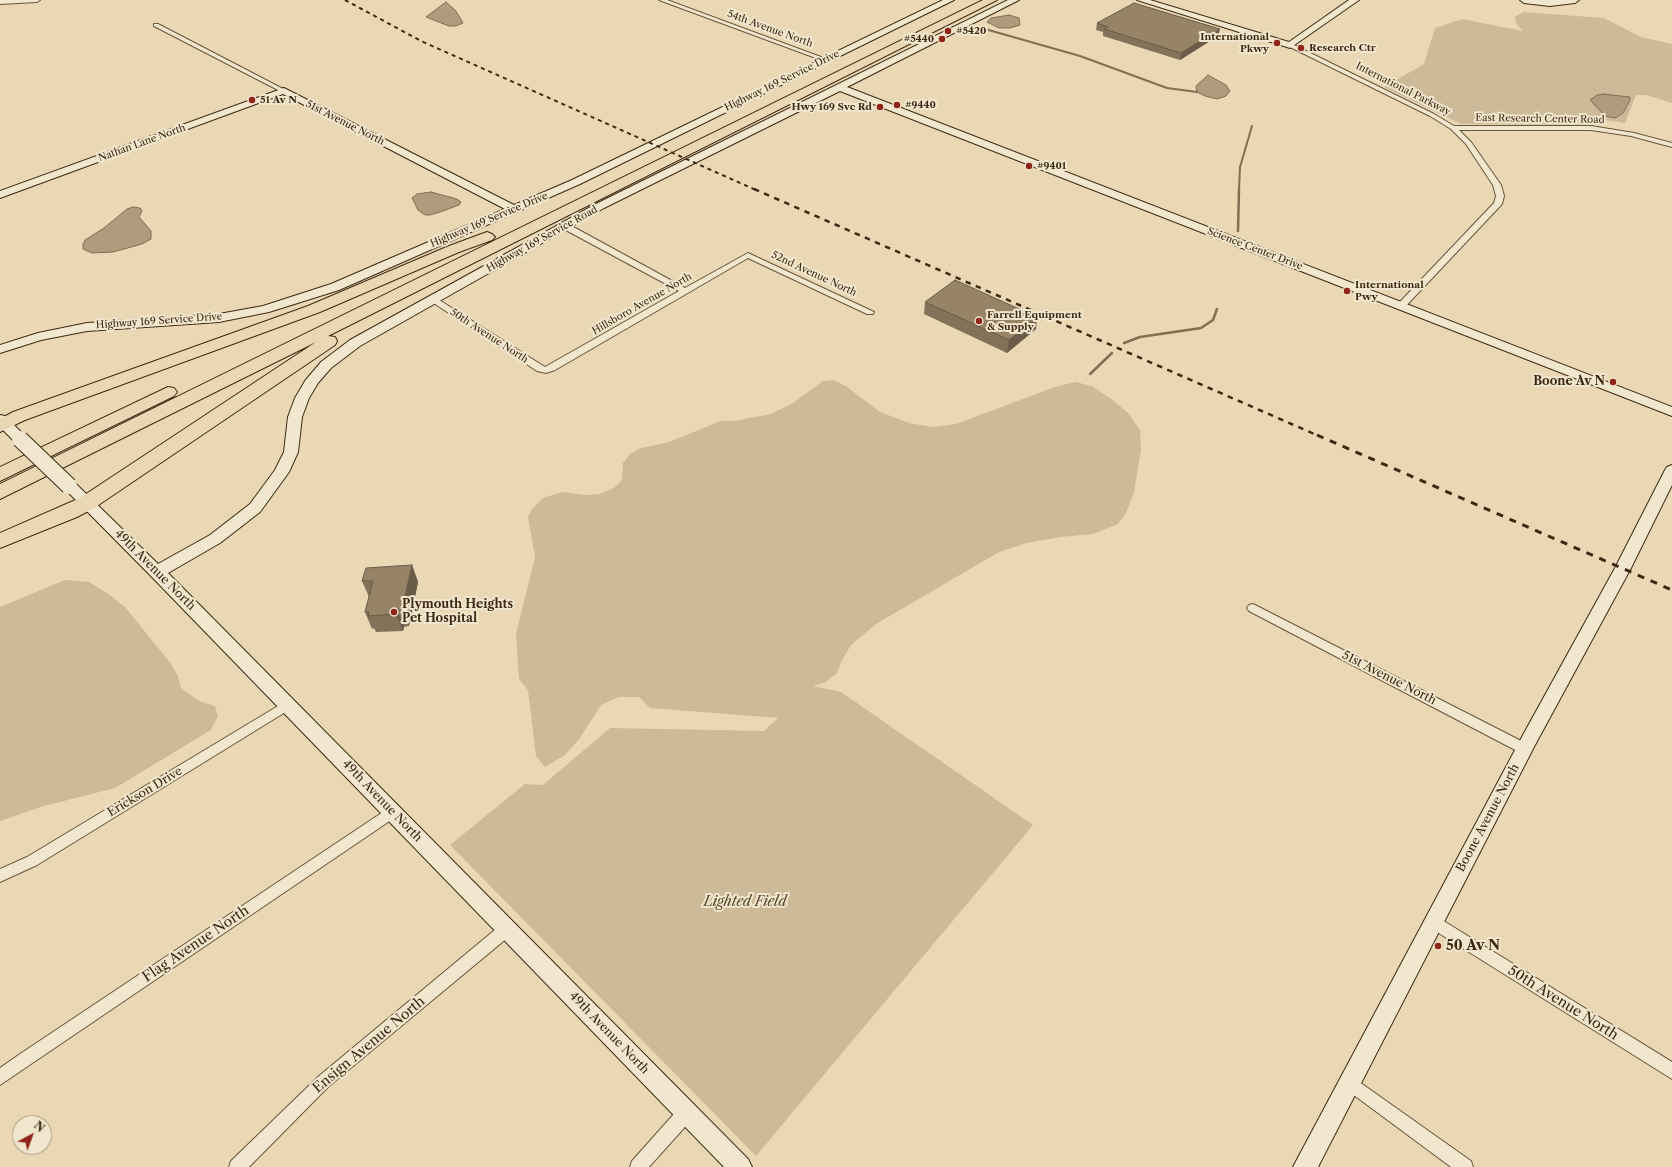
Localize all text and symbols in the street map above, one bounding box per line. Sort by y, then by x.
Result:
street label: 54th Avenue North [726,8,814,50]
place label: #5420 [956,25,986,37]
marker: #5420 [943,26,953,36]
place label: International Pkwy [1200,31,1269,54]
place label: #5440 [904,33,934,45]
marker: #5440 [937,34,947,44]
marker: International Pkwy [1272,38,1282,48]
place label: Research Ctr [1309,42,1376,54]
marker: Research Ctr [1296,43,1306,53]
street label: Highway 169 Service Drive [723,48,841,114]
street label: International Parkway [1354,60,1452,118]
place label: 51 Av N [260,94,297,106]
marker: 51 Av N [247,95,257,105]
street label: 51st Avenue North [304,98,386,148]
place label: #9440 [905,99,936,111]
marker: #9440 [892,100,902,110]
place label: Hwy 169 Svc Rd [792,101,872,113]
marker: Hwy 169 Svc Rd [875,102,885,112]
street label: East Research Center Road [1475,112,1605,126]
street label: Nathan Lane North [97,122,187,164]
place label: #9401 [1037,160,1066,172]
marker: #9401 [1024,161,1034,171]
street label: Highway 169 Service Drive [428,190,550,250]
street label: Highway 169 Service Road [484,203,600,275]
street label: Science Center Drive [1206,225,1304,273]
street label: 52nd Avenue North [770,249,858,299]
street label: Hillsboro Avenue North [590,270,694,338]
place label: International Pwy [1355,279,1424,302]
marker: International Pwy [1342,286,1352,296]
street label: 50th Avenue North [448,306,530,366]
place label: Farrell Equipment & Supply [987,309,1082,332]
street label: Highway 169 Service Drive [96,311,222,331]
marker: Farrell Equipment & Supply [974,316,984,326]
place label: Boone Av N [1533,375,1605,389]
marker: Boone Av N [1608,377,1618,387]
street label: 49th Avenue North [112,527,198,613]
place label: Plymouth Heights Pet Hospital [402,598,513,626]
marker: Plymouth Heights Pet Hospital [389,607,399,617]
street label: 51st Avenue North [1339,648,1439,708]
street label: 49th Avenue North [339,757,425,845]
street label: Boone Avenue North [1453,762,1523,874]
street label: Erickson Drive [105,764,185,820]
park label: Lighted Field [703,894,787,910]
street label: Flag Avenue North [140,902,252,986]
place label: 50 Av N [1446,938,1500,954]
marker: 50 Av N [1433,941,1443,951]
street label: 50th Avenue North [1505,962,1621,1044]
street label: 49th Avenue North [566,989,652,1077]
street label: Ensign Avenue North [309,993,429,1097]
north arrow [12,1115,52,1155]
text: N [31,1118,47,1135]

